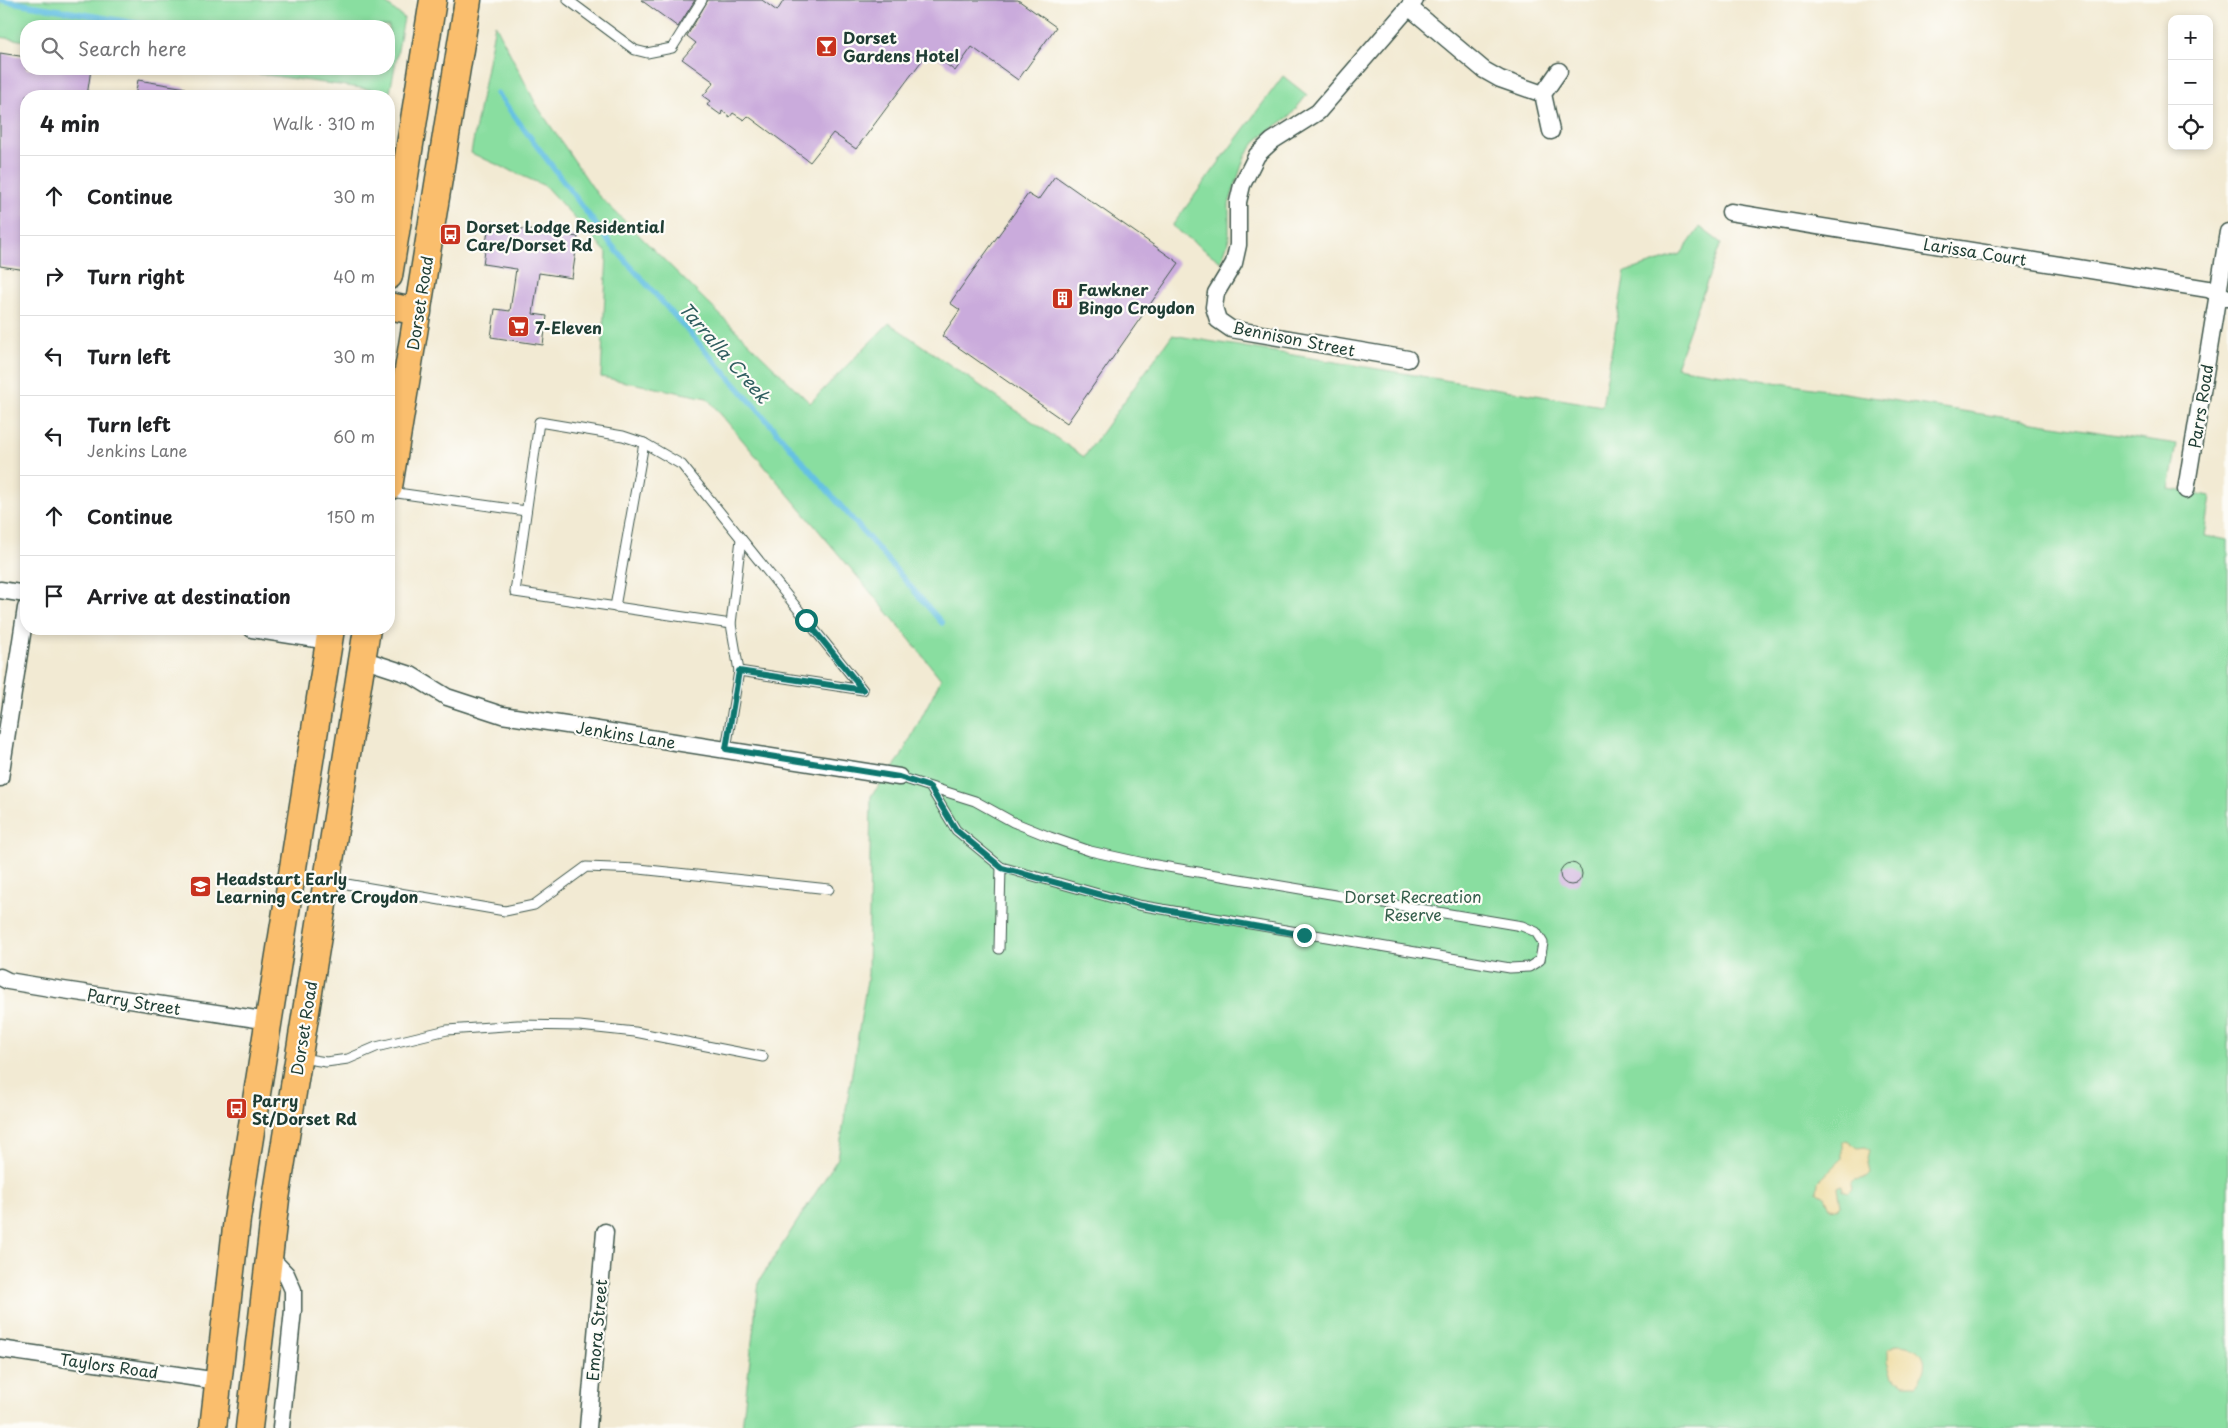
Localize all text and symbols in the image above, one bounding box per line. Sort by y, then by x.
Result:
map controls [2168,15,2213,150]
button: + [2168,15,2213,60]
search box [20,20,395,75]
place label: Dorset Gardens Hotel [843,25,959,67]
icon: search [38,34,66,62]
text: Search here [78,34,187,62]
bar icon: Dorset Gardens Hotel [815,34,839,58]
button: − [2168,60,2213,105]
button: locate [2168,105,2213,150]
text: 4 min [40,107,100,139]
text: Walk · 310 m [273,111,375,135]
icon: ahead [40,182,68,210]
text: Continue [87,182,173,210]
text: 30 m [333,184,375,208]
place label: Dorset Lodge Residential Care/Dorset Rd [466,214,665,256]
bus stop icon: Dorset Lodge Residential Care/Dorset Rd [438,223,462,247]
street label: Larissa Court [1922,231,2029,271]
street label: Dorset Road [400,254,438,352]
icon: right [40,262,68,290]
text: Turn right [87,262,185,290]
text: 40 m [333,264,375,288]
place label: Fawkner Bingo Croydon [1078,277,1195,319]
building icon: Fawkner Bingo Croydon [1050,286,1074,310]
water label: Tarralla Creek [673,295,777,409]
street label: Bennison Street [1231,314,1358,362]
supermarket icon: 7-Eleven [507,315,531,339]
place label: 7-Eleven [535,315,602,339]
icon: left [40,342,68,370]
text: Turn left [87,342,171,370]
text: 30 m [333,344,375,368]
street label: Parrs Road [2182,362,2218,450]
text: Turn left [87,410,171,438]
icon: left [40,422,68,450]
text: 60 m [333,424,375,448]
text: Jenkins Lane [87,438,188,462]
icon: ahead [40,502,68,530]
text: Continue [87,502,173,530]
text: 150 m [327,504,375,528]
icon: arrive [40,582,68,610]
text: Arrive at destination [87,582,291,610]
route start [795,609,818,632]
street label: Jenkins Lane [574,714,678,754]
place label: Headstart Early Learning Centre Croydon [216,866,419,908]
school or university icon: Headstart Early Learning Centre Croydon [188,875,212,899]
park label: Dorset Recreation Reserve [1344,884,1482,926]
route end [1293,924,1316,947]
street label: Dorset Road [284,979,322,1077]
street label: Parry Street [85,982,183,1020]
place label: Parry St/Dorset Rd [252,1088,357,1130]
bus stop icon: Parry St/Dorset Rd [224,1097,248,1121]
street label: Emora Street [580,1278,612,1382]
street label: Taylors Road [58,1346,160,1384]

